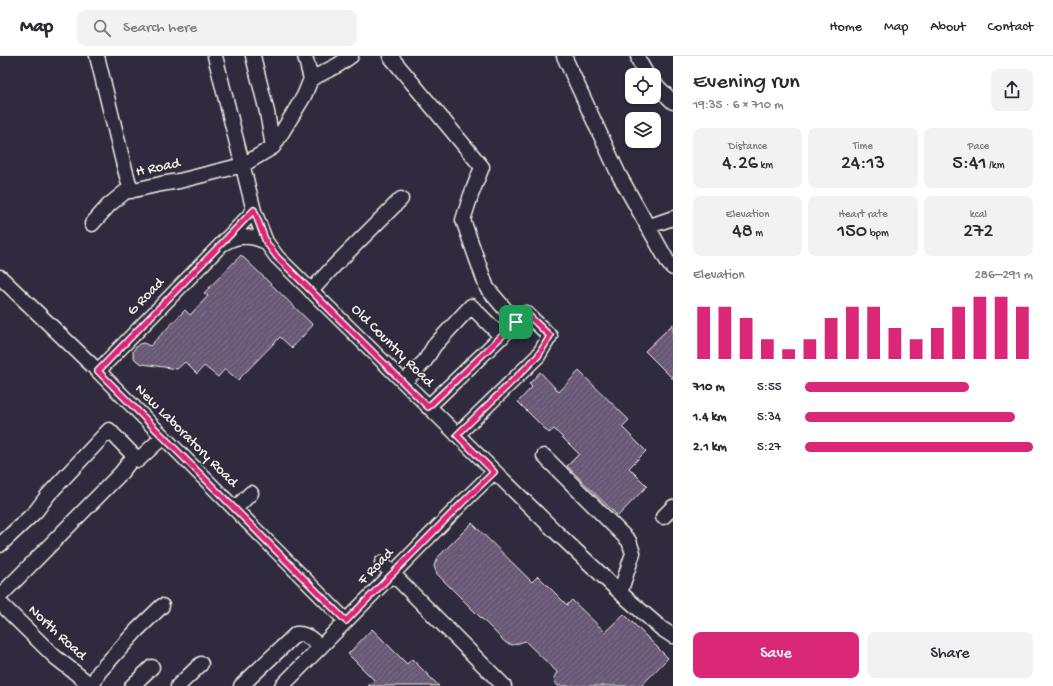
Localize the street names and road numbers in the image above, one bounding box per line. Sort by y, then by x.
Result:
street label: H Road [134,154,183,181]
street label: G Road [124,273,169,320]
street label: Old Country Road [347,301,438,392]
street label: New Laboratory Road [131,381,242,492]
street label: F Road [354,544,399,590]
street label: North Road [24,601,91,665]

